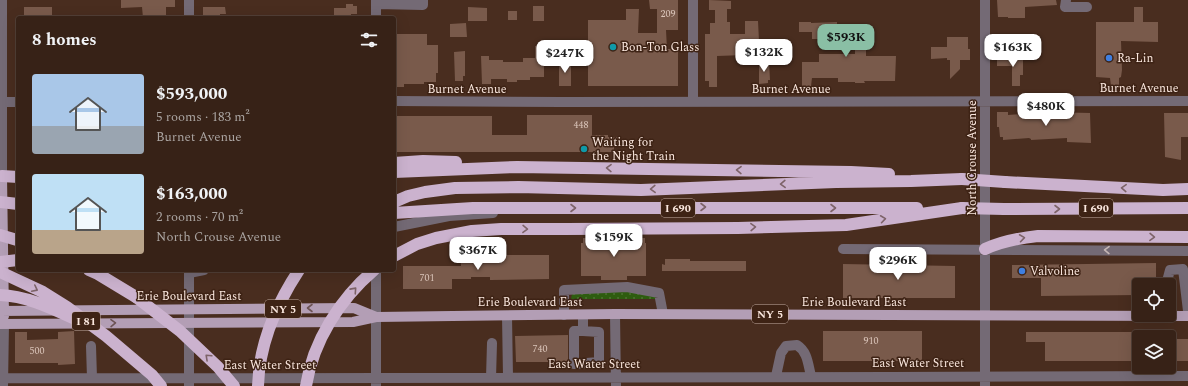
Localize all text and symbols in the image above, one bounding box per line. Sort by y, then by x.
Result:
house number: 209 [661,6,676,22]
pin: $593K [818,24,874,58]
text: 8 homes [32,27,97,53]
text: $593K [826,27,866,47]
icon: filters [358,29,380,51]
pin: $163K [985,34,1041,68]
text: $163K [993,37,1033,57]
place label: Bon-Ton Glass [621,38,699,57]
pin: $132K [736,39,792,73]
pin: $247K [537,40,593,74]
marker: Bon-Ton Glass [608,42,618,52]
text: $132K [744,42,784,62]
text: $247K [545,43,585,63]
place label: Ra-Lin [1117,49,1154,68]
marker: Ra-Lin [1104,53,1114,63]
street label: Burnet Avenue [1099,79,1179,98]
street label: Burnet Avenue [427,80,507,99]
street label: Burnet Avenue [751,80,831,99]
text: $593,000 [156,81,227,107]
icon: home [64,90,112,138]
pin: $480K [1018,93,1074,127]
text: $480K [1026,96,1066,116]
street label: North Crouse Avenue [963,100,982,216]
text: 5 rooms · 183 m² [156,107,250,127]
house number: 448 [574,117,589,133]
text: Burnet Avenue [156,127,242,147]
place label: Waiting for the Night Train [592,133,675,166]
marker: Waiting for the Night Train [579,144,589,154]
one-way arrow [606,164,612,173]
one-way arrow [736,166,742,174]
one-way arrow [780,180,786,188]
text: $163,000 [156,181,227,207]
one-way arrow [1121,184,1127,192]
one-way arrow [650,185,656,193]
icon: home [64,190,112,238]
road number: I 690 [661,199,695,217]
road number: I 690 [1079,199,1113,217]
one-way arrow [700,203,706,212]
one-way arrow [570,204,576,212]
one-way arrow [830,204,836,212]
one-way arrow [1054,204,1060,213]
text: 2 rooms · 70 m² [156,207,243,227]
one-way arrow [880,215,886,224]
one-way arrow [750,223,756,232]
pin: $159K [586,224,642,258]
one-way arrow [522,225,528,233]
text: North Crouse Avenue [156,227,281,247]
text: $159K [594,227,634,247]
one-way arrow [1149,233,1155,241]
one-way arrow [1019,234,1025,243]
pin: $367K [450,237,506,271]
text: $367K [458,240,498,260]
one-way arrow [1104,246,1110,254]
pin: $296K [870,247,926,281]
text: $296K [878,250,918,270]
place label: Valvoline [1030,262,1080,281]
marker: Valvoline [1017,266,1027,276]
house number: 701 [420,270,435,286]
map controls [1132,278,1176,374]
button: locate [1132,278,1176,322]
one-way arrow [31,284,39,291]
street label: Erie Boulevard East [137,287,241,306]
one-way arrow [349,287,356,295]
street label: Erie Boulevard East [478,293,582,312]
street label: Erie Boulevard East [802,293,906,312]
road number: NY 5 [265,300,301,318]
one-way arrow [307,304,313,313]
road number: NY 5 [752,305,788,323]
road number: I 81 [72,312,100,330]
one-way arrow [110,319,116,327]
button: layers [1132,330,1176,374]
house number: 910 [864,333,879,349]
house number: 740 [533,341,548,357]
house number: 500 [30,343,45,359]
street label: East Water Street [872,354,964,373]
one-way arrow [205,355,212,362]
street label: East Water Street [548,355,640,374]
street label: East Water Street [224,356,316,375]

